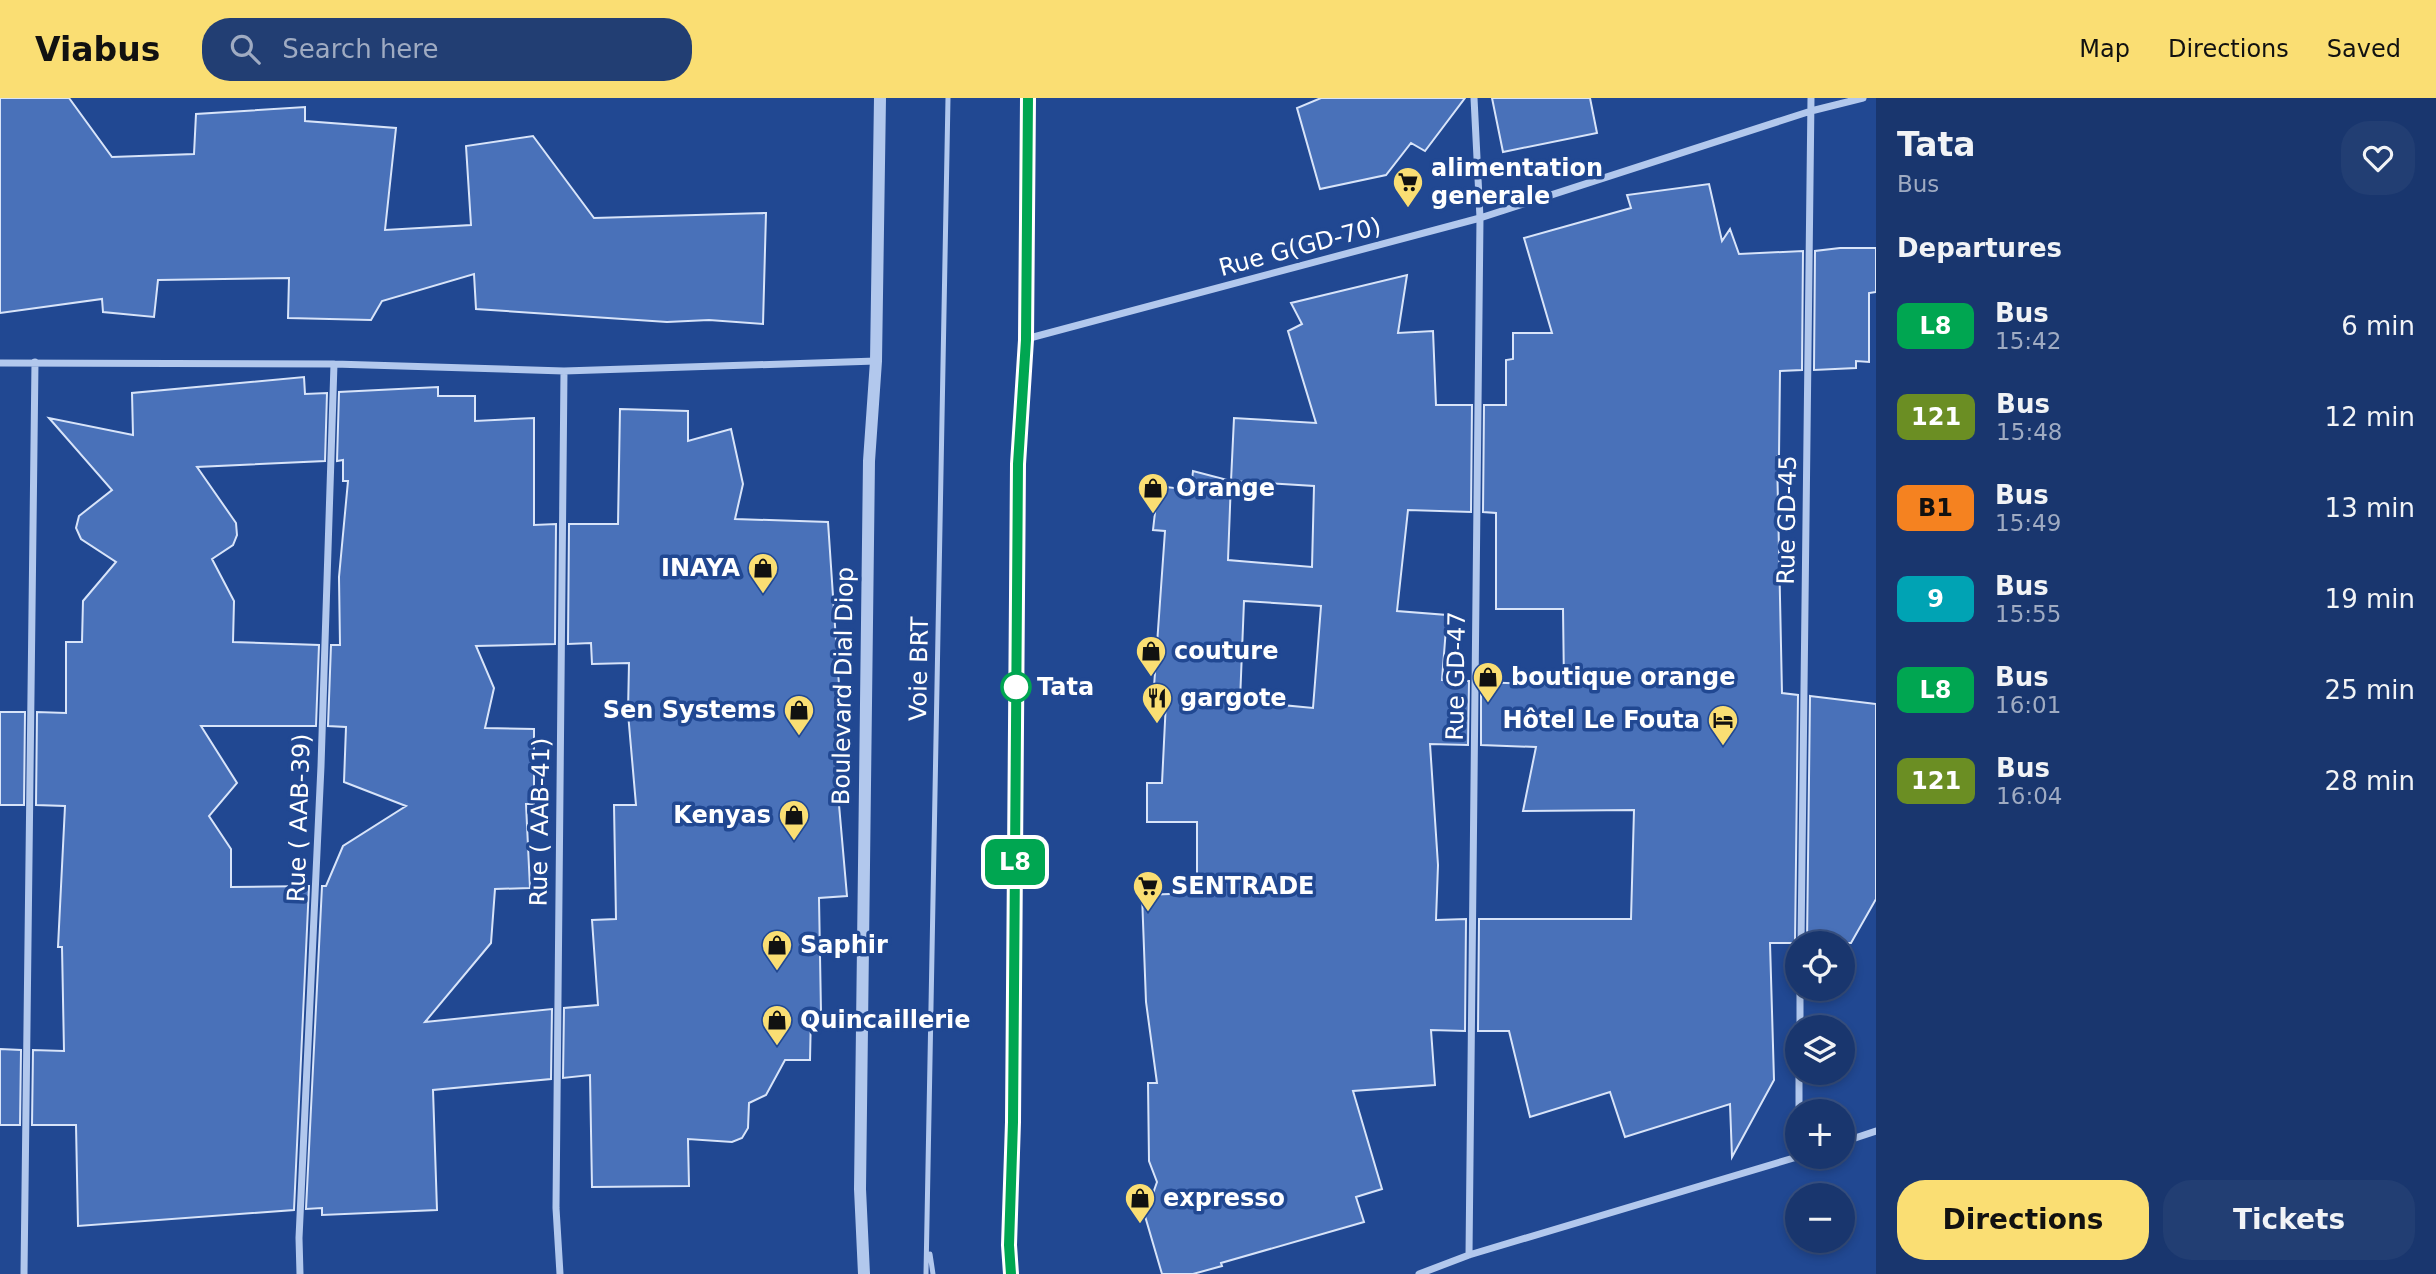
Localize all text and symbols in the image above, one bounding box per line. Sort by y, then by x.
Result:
search box [202,18,692,81]
text: Viabus [35,30,160,69]
icon: search [226,30,264,68]
text: Search here [282,34,438,64]
text: Map [2079,35,2130,63]
text: Directions [2168,35,2289,63]
text: Saved [2327,35,2401,63]
button: heart [2341,121,2415,195]
text: Tata [1897,125,1976,164]
place label: alimentation generale [1431,154,1603,210]
supermarket icon: alimentation generale [1391,165,1425,209]
text: Bus [1897,171,1939,197]
street label: Rue G(GD-70) [1216,212,1384,282]
text: Departures [1897,233,2062,263]
text: Bus [1995,298,2049,328]
text: 6 min [2341,311,2415,341]
text: L8 [1920,312,1952,340]
text: 15:42 [1995,328,2061,354]
text: Bus [1996,389,2050,419]
text: 12 min [2325,402,2415,432]
text: 121 [1911,403,1961,431]
text: 15:48 [1996,419,2062,445]
street label: Rue GD-45 [1772,455,1802,585]
shop icon: Orange [1136,471,1170,515]
place label: Orange [1176,474,1275,502]
text: Bus [1995,480,2049,510]
text: 13 min [2325,493,2415,523]
text: B1 [1918,494,1953,522]
text: 15:49 [1995,510,2061,536]
shop icon: INAYA [746,551,780,595]
place label: INAYA [661,554,740,582]
street label: Boulevard Dial Diop [827,567,859,805]
text: Bus [1995,571,2049,601]
text: 19 min [2325,584,2415,614]
text: 9 [1927,585,1944,613]
text: 15:55 [1995,601,2061,627]
street label: Rue GD-47 [1441,611,1471,741]
street label: Voie BRT [904,616,934,721]
shop icon: couture [1134,634,1168,678]
place label: couture [1174,637,1278,665]
shop icon: boutique orange [1471,660,1505,704]
text: Bus [1995,662,2049,692]
place label: boutique orange [1511,663,1735,691]
marker: Tata [1001,672,1031,702]
place label: Tata [1037,673,1094,701]
text: 25 min [2325,675,2415,705]
text: L8 [1920,676,1952,704]
restaurant icon: gargote [1140,681,1174,725]
place label: gargote [1180,684,1287,712]
text: 16:01 [1995,692,2061,718]
shop icon: Sen Systems [782,693,816,737]
place label: Sen Systems [603,696,776,724]
hotel icon: Hôtel Le Fouta [1706,703,1740,747]
place label: Hôtel Le Fouta [1503,706,1700,734]
street label: Rue ( AAB-39) [282,733,316,903]
street label: Rue ( AAB-41) [525,737,555,907]
text: Bus [1996,753,2050,783]
text: 28 min [2325,766,2415,796]
text: 121 [1911,767,1961,795]
text: 16:04 [1996,783,2062,809]
shop icon: Kenyas [777,798,811,842]
place label: Kenyas [673,801,771,829]
line badge: L8 [984,839,1046,885]
text: L8 [999,848,1031,876]
supermarket icon: SENTRADE [1131,869,1165,913]
place label: SENTRADE [1171,872,1315,900]
shop icon: Saphir [760,928,794,972]
place label: Saphir [800,931,888,959]
map controls [1785,931,1855,1253]
button: locate [1785,931,1855,1001]
shop icon: Quincaillerie [760,1003,794,1047]
place label: Quincaillerie [800,1006,971,1034]
button: layers [1785,1015,1855,1085]
button: + [1785,1099,1855,1169]
button: Directions [1897,1180,2149,1260]
button: Tickets [2163,1180,2415,1260]
shop icon: expresso [1123,1181,1157,1225]
button: − [1785,1183,1855,1253]
place label: expresso [1163,1184,1285,1212]

